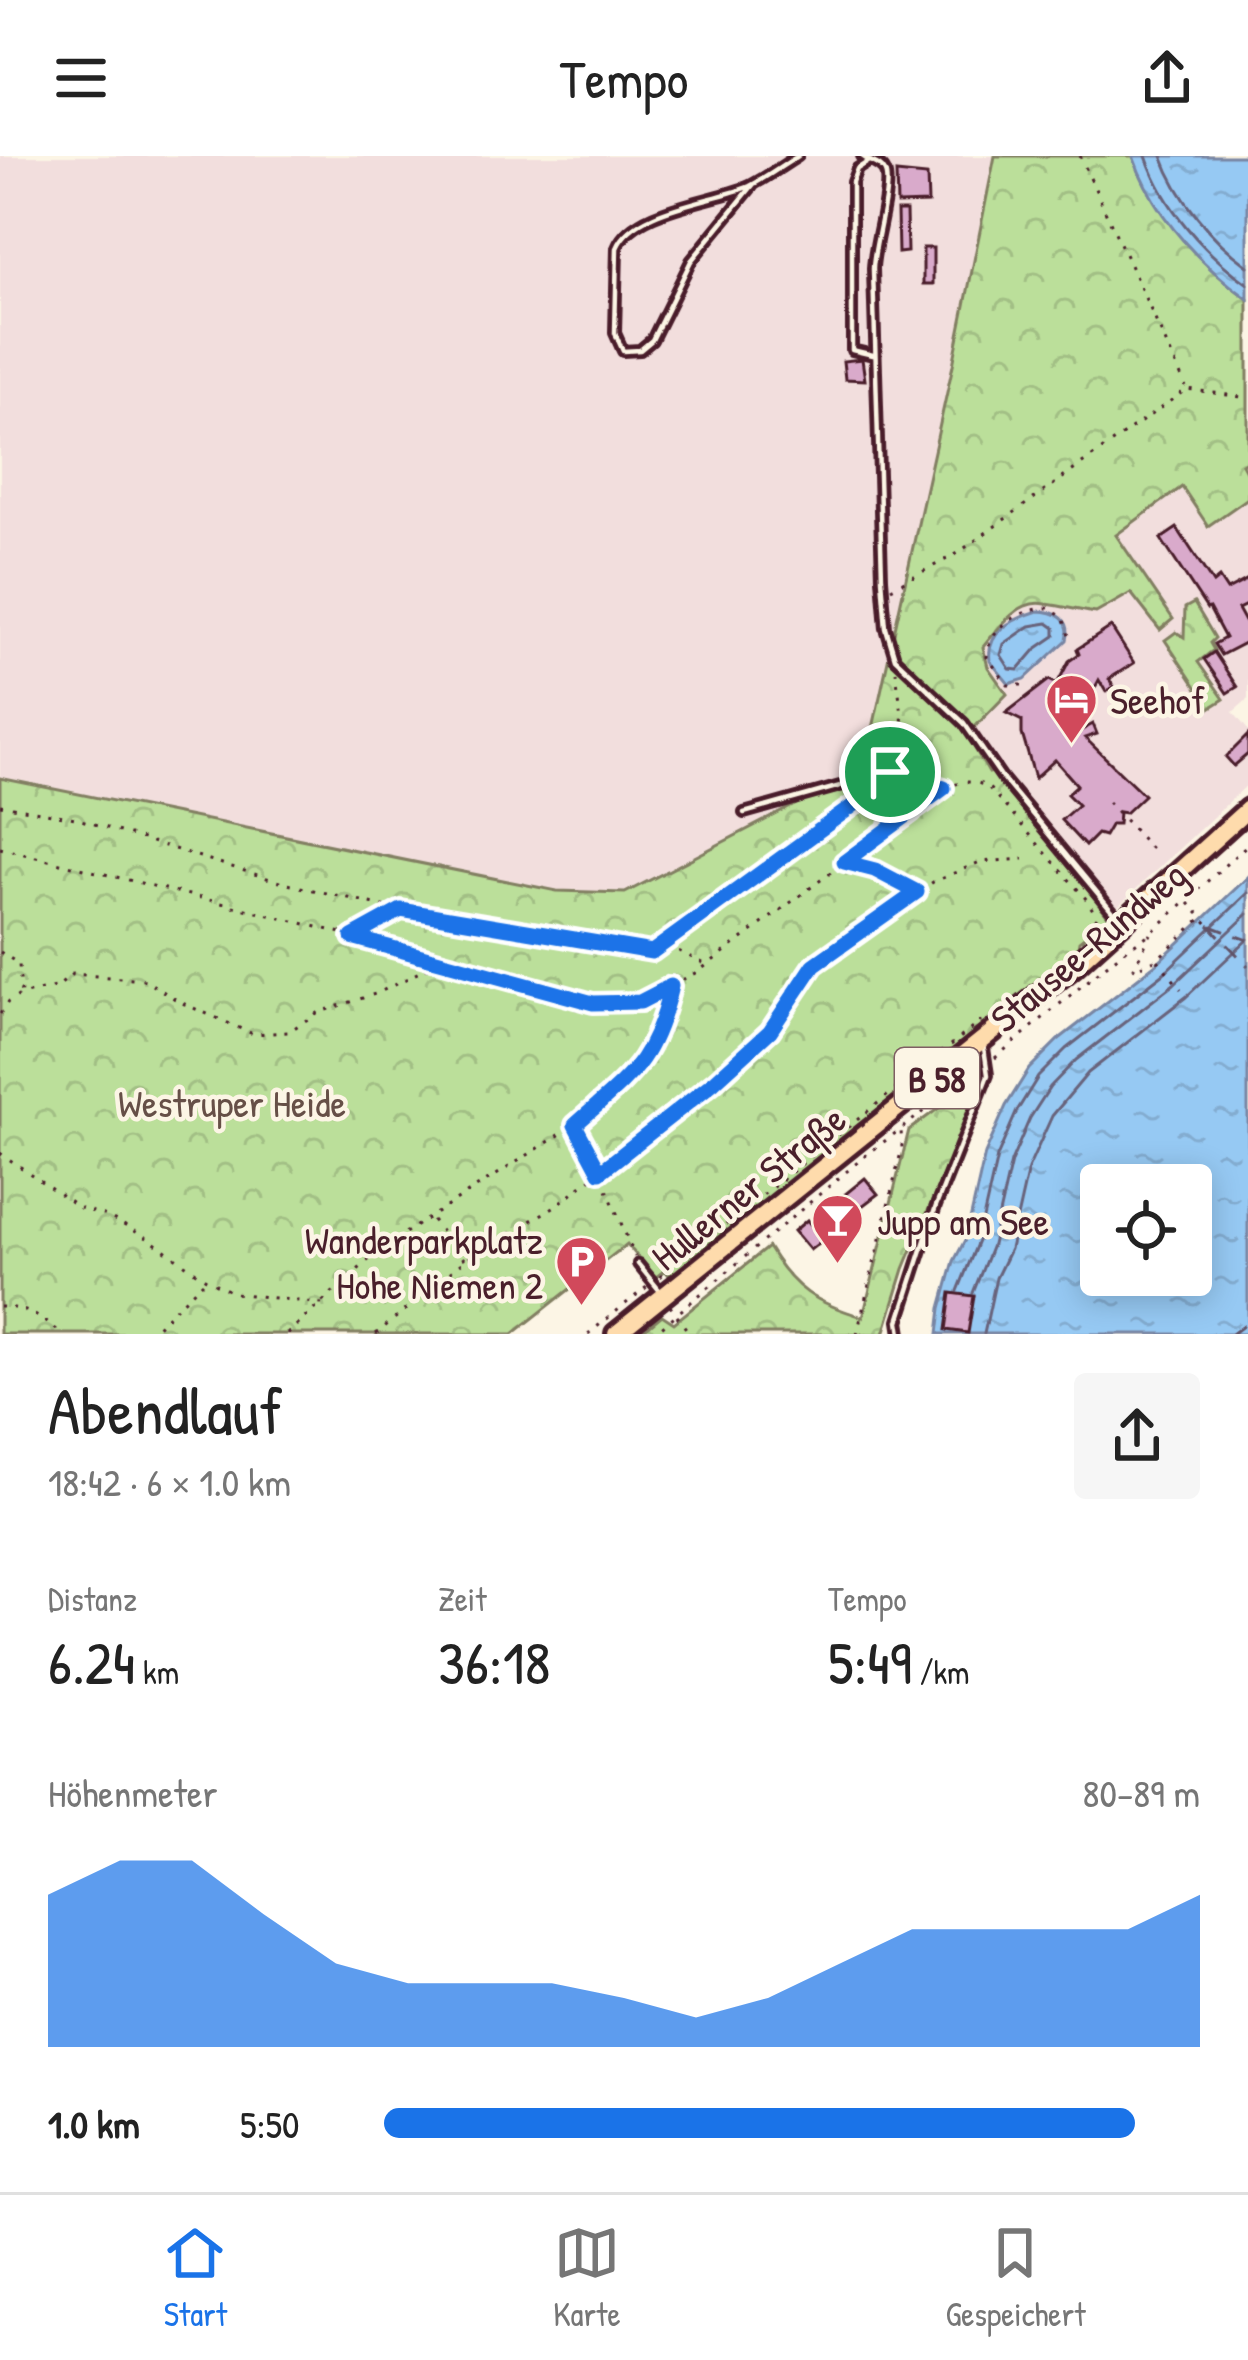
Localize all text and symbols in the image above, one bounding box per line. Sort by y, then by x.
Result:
text: Tempo [560,42,688,115]
icon: menu [48,45,114,111]
icon: share [1134,45,1200,111]
hotel icon: Seehof [1043,671,1099,745]
place label: Seehof [1110,673,1205,726]
pin [839,721,941,823]
icon: arrive [857,739,923,805]
street label: Stausee-Rundweg [979,848,1197,1044]
road number: B 58 [895,1048,979,1108]
park label: Westruper Heide [118,1076,346,1129]
street label: Hullerner Straße [640,1092,856,1282]
map controls [1080,1164,1212,1296]
button: locate [1080,1164,1212,1296]
bar icon: Jupp am See [810,1192,866,1266]
place label: Jupp am See [877,1194,1049,1247]
place label: Wanderparkplatz Hohe Niemen 2 [305,1213,543,1311]
parking icon: Wanderparkplatz Hohe Niemen 2 [554,1233,610,1307]
text: Abendlauf [48,1365,283,1455]
button: share [1074,1373,1200,1499]
text: 18:42 · 6 × 1.0 km [48,1455,291,1508]
text: Distanz [48,1577,137,1621]
text: Zeit [438,1577,487,1621]
text: Tempo [828,1577,906,1621]
text: 6.24 [48,1621,135,1703]
text: 36:18 [438,1621,551,1703]
text: 5:49 [828,1621,912,1703]
text: km [135,1650,179,1694]
text: /km [912,1650,970,1694]
text: Höhenmeter [48,1766,218,1819]
text: 80–89 m [1083,1766,1200,1819]
text: 1.0 km [48,2097,140,2150]
text: 5:50 [240,2097,300,2150]
tab: Start [162,2220,228,2336]
tab: Karte [553,2220,621,2336]
tab: Gespeichert [945,2220,1086,2336]

